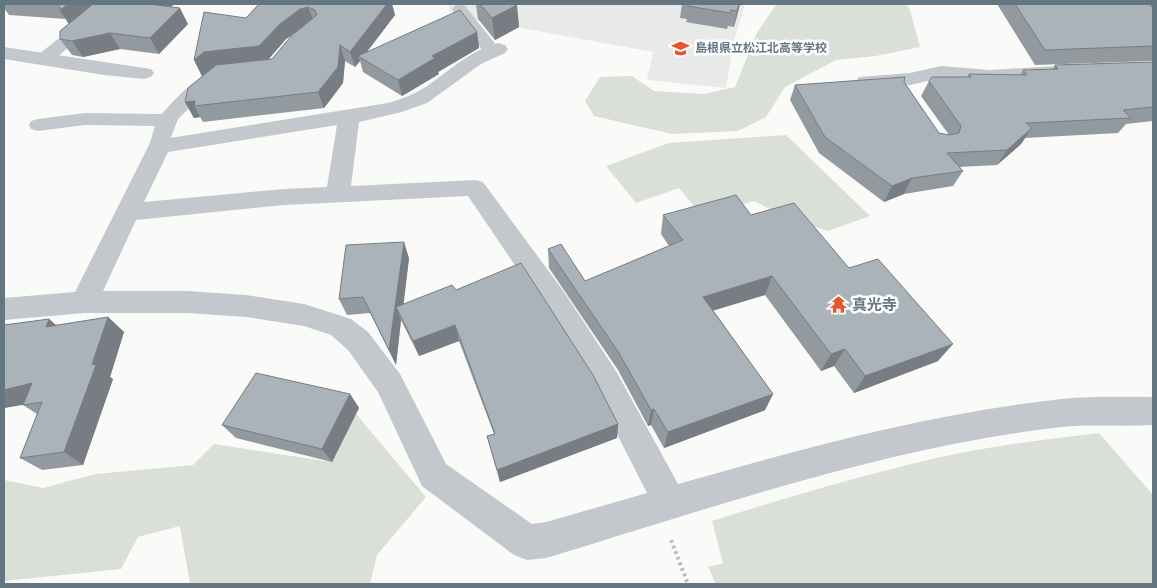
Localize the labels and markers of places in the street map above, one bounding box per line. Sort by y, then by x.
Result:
school or university icon: 島根県立松江北高等学校 [671,38,691,58]
place label: 島根県立松江北高等学校 [695,40,827,57]
temple icon: 真光寺 [828,295,848,315]
place label: 真光寺 [852,295,897,316]

